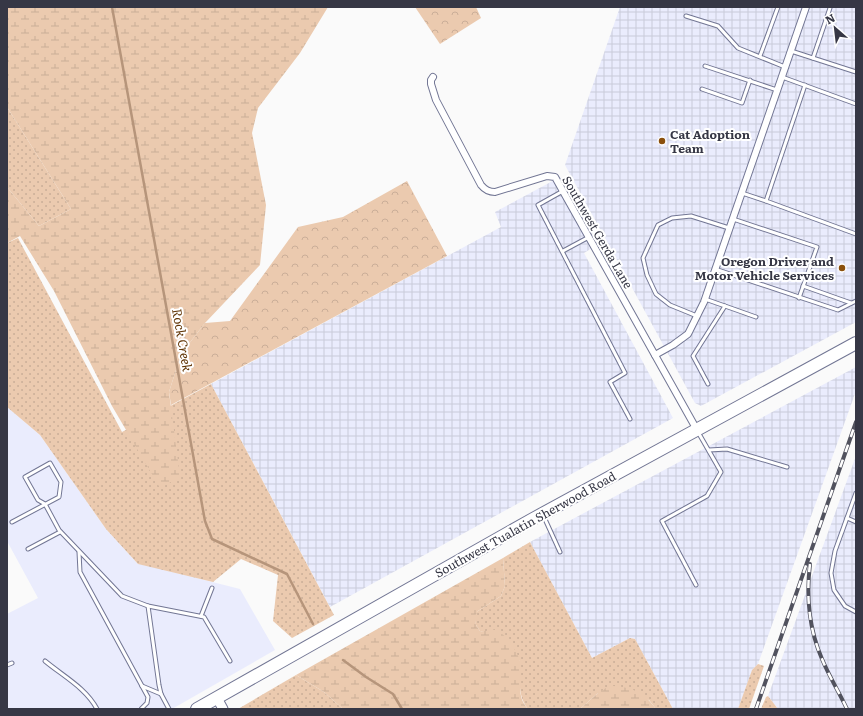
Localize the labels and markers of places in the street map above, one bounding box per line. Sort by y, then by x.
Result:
place label: Cat Adoption Team [670,125,751,157]
marker: Cat Adoption Team [657,136,667,146]
place label: Oregon Driver and Motor Vehicle Services [695,252,834,284]
marker: Oregon Driver and Motor Vehicle Services [837,263,847,273]

